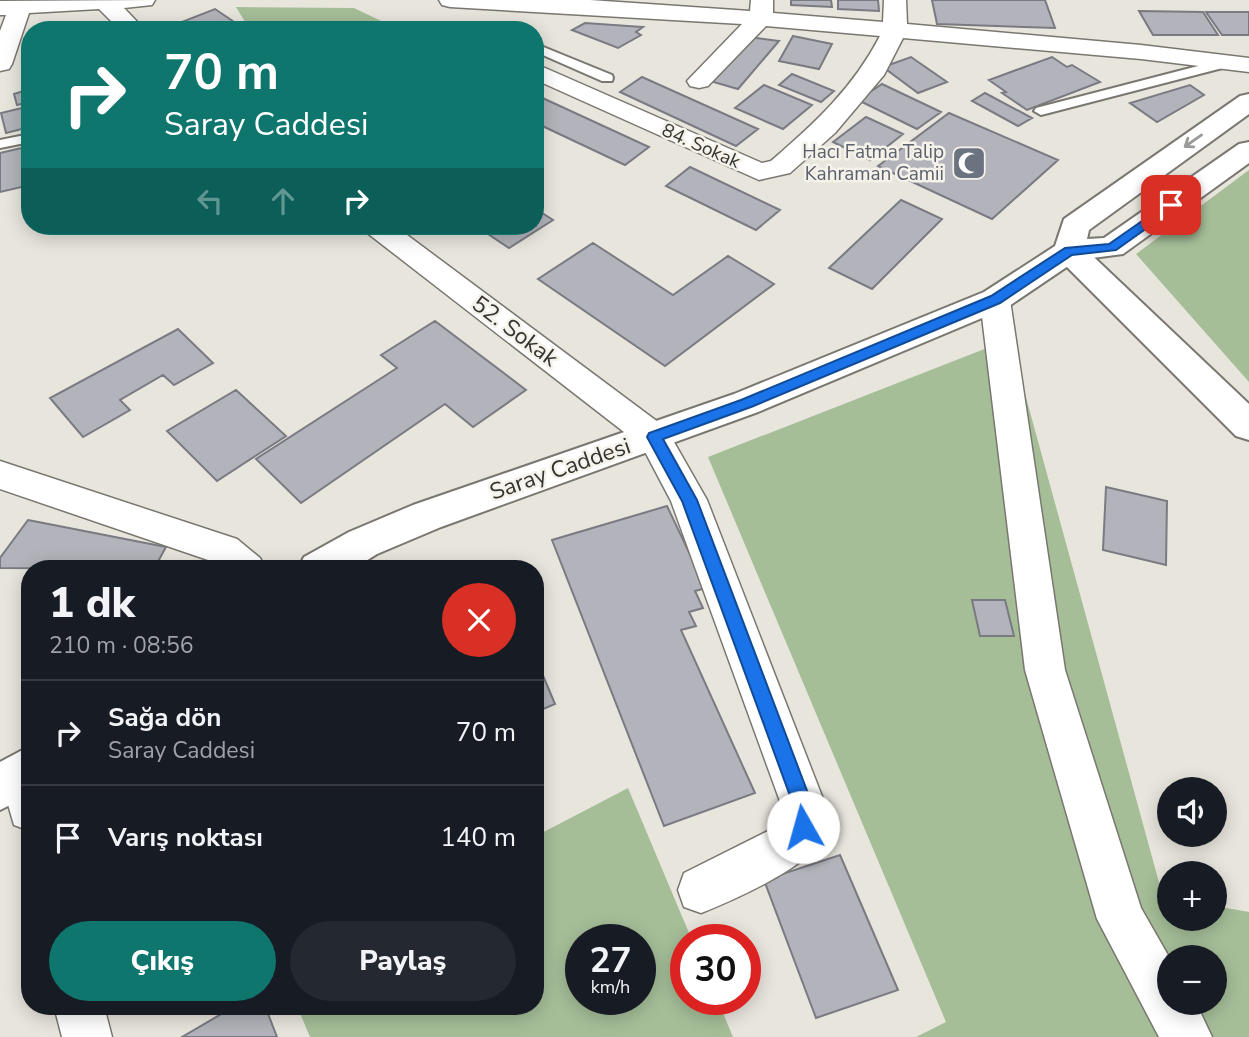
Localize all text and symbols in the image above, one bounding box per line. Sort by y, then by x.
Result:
text: 70 m [164,39,279,106]
icon: right [49,49,140,140]
text: Saray Caddesi [164,103,369,146]
street label: 84. Sokak [658,117,745,175]
one-way arrow [1184,134,1203,148]
place label: Hacı Fatma Talip Kahraman Camii [802,139,944,187]
mosque icon: Hacı Fatma Talip Kahraman Camii [950,144,988,182]
pin [1141,175,1201,235]
icon: left [191,182,229,220]
icon: ahead [264,182,302,220]
icon: right [337,182,375,220]
icon: arrive [1152,186,1190,224]
street label: 52. Sokak [465,288,565,374]
street label: Saray Caddesi [485,430,635,508]
text: 1 dk [49,575,135,632]
button: close [442,583,516,657]
text: 210 m · 08:56 [49,630,194,661]
text: Sağa dön [108,700,221,735]
icon: right [49,714,87,752]
text: 70 m [456,715,516,750]
text: Saray Caddesi [108,735,255,766]
map controls [1157,777,1227,1015]
button: sound [1157,777,1227,847]
position arrow [766,790,840,864]
icon: arrive [49,819,87,857]
text: Varış noktası [108,820,263,855]
text: 140 m [440,820,516,855]
button: + [1157,861,1227,931]
button: Çıkış [49,921,276,1001]
button: Paylaş [290,921,516,1001]
speed limit sign: 30 [670,924,761,1015]
text: 27 [589,937,632,984]
button: − [1157,945,1227,1015]
text: km/h [591,975,630,999]

